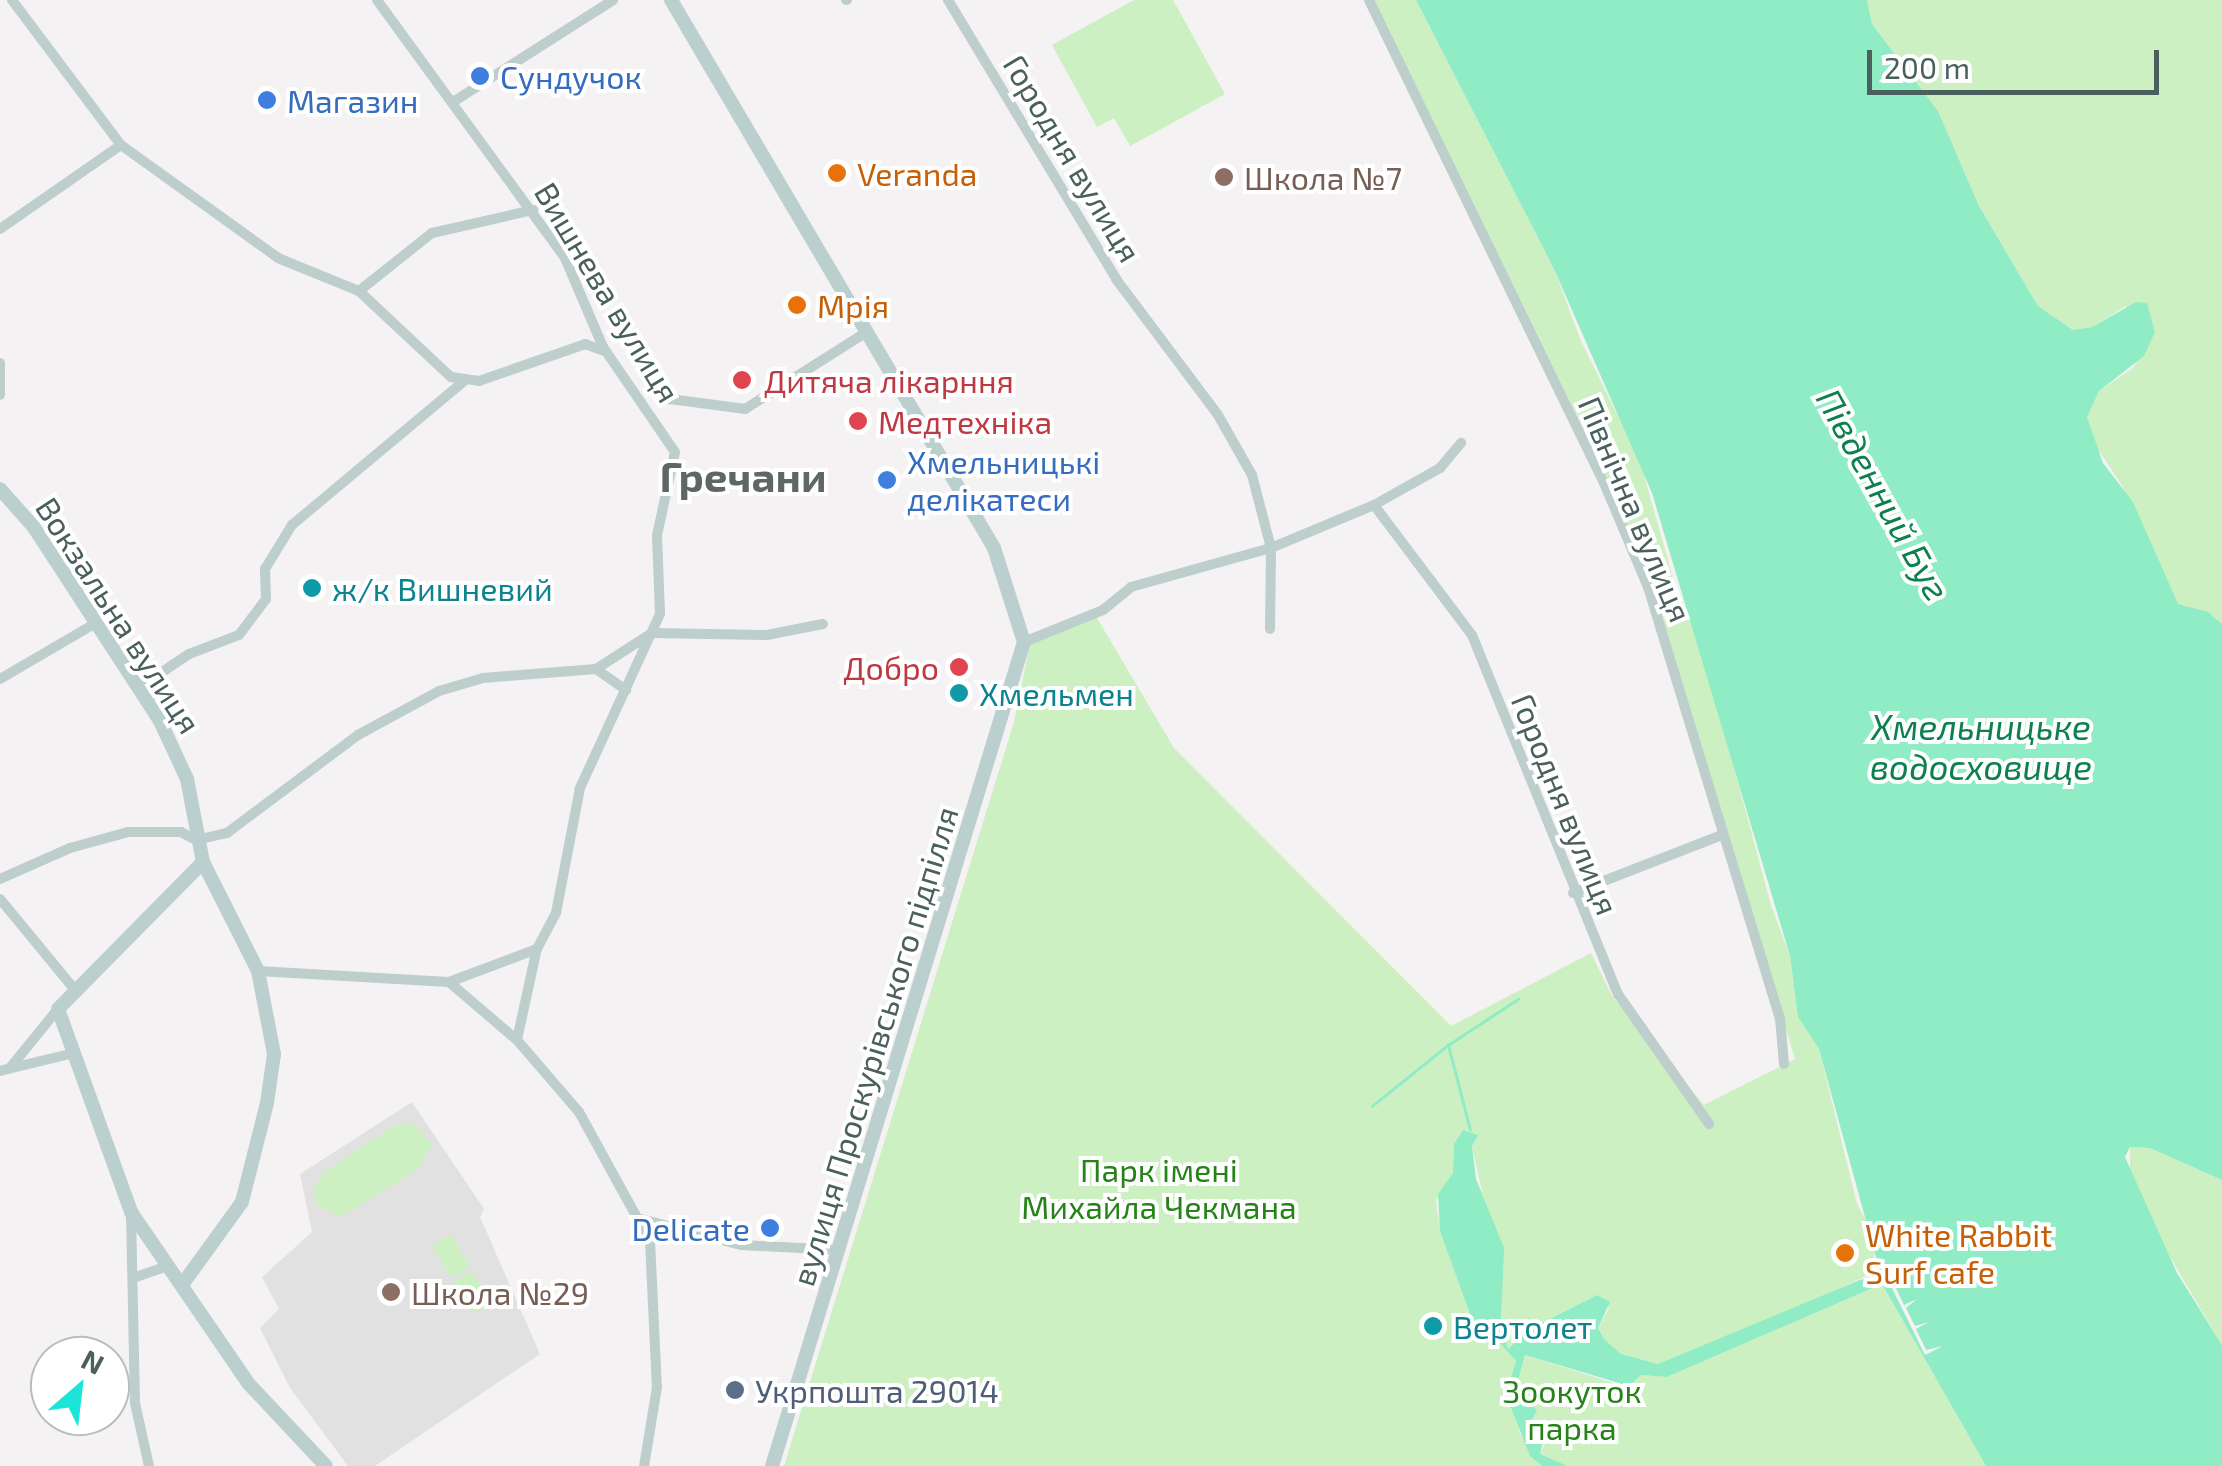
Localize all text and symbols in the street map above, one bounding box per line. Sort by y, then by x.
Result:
scale bar [1872,30,2164,92]
street label: Городня вулиця [996,47,1150,269]
text: 200 m [1884,49,1970,85]
place label: Сундучок [500,57,642,95]
marker: Сундучок [469,65,491,87]
place label: Магазин [287,81,418,119]
marker: Магазин [256,89,278,111]
place label: Veranda [857,154,977,192]
place label: Школа №7 [1244,158,1402,196]
marker: Veranda [826,162,848,184]
marker: Школа №7 [1213,166,1235,188]
street label: Вишнева вулиця [527,175,689,409]
place label: Мрія [817,286,889,324]
marker: Мрія [786,294,808,316]
place label: Дитяча лікарння [764,361,1014,399]
marker: Дитяча лікарння [729,367,755,393]
water label: Південний Буг [1809,381,1959,607]
street label: Північна вулиця [1571,391,1701,627]
place label: Медтехнiка [878,402,1052,440]
marker: Медтехнiка [847,410,869,432]
place label: Хмельницькі делікатеси [907,443,1100,518]
district label: Гречани [659,450,827,500]
marker: Хмельницькі делікатеси [876,469,898,491]
street label: Вокзальна вулиця [28,490,210,740]
place label: ж/к Вишневий [332,569,553,607]
marker: ж/к Вишневий [301,577,323,599]
place label: Добро [843,648,939,686]
marker: Добро [948,656,970,678]
place label: Хмельмен [979,674,1134,712]
marker: Хмельмен [948,682,970,704]
street label: Городня вулиця [1504,688,1628,920]
water label: Хмельницьке водосховище [1870,705,2092,787]
street label: вулиця Проскурівського підпілля [783,802,965,1290]
park label: Парк імені Михайла Чекмана [1021,1151,1297,1226]
place label: Delicate [632,1209,750,1247]
place label: White Rabbit Surf cafe [1865,1216,2052,1291]
marker: Delicate [759,1217,781,1239]
marker: White Rabbit Surf cafe [1834,1242,1856,1264]
place label: Школа №29 [411,1273,589,1311]
marker: Школа №29 [380,1281,402,1303]
place label: Вертолет [1453,1307,1593,1345]
marker: Вертолет [1422,1315,1444,1337]
north arrow [30,1336,130,1436]
text: N [76,1342,110,1381]
place label: Укрпошта 29014 [755,1371,999,1409]
park label: Зоокуток парка [1502,1372,1642,1447]
marker: Укрпошта 29014 [724,1379,746,1401]

